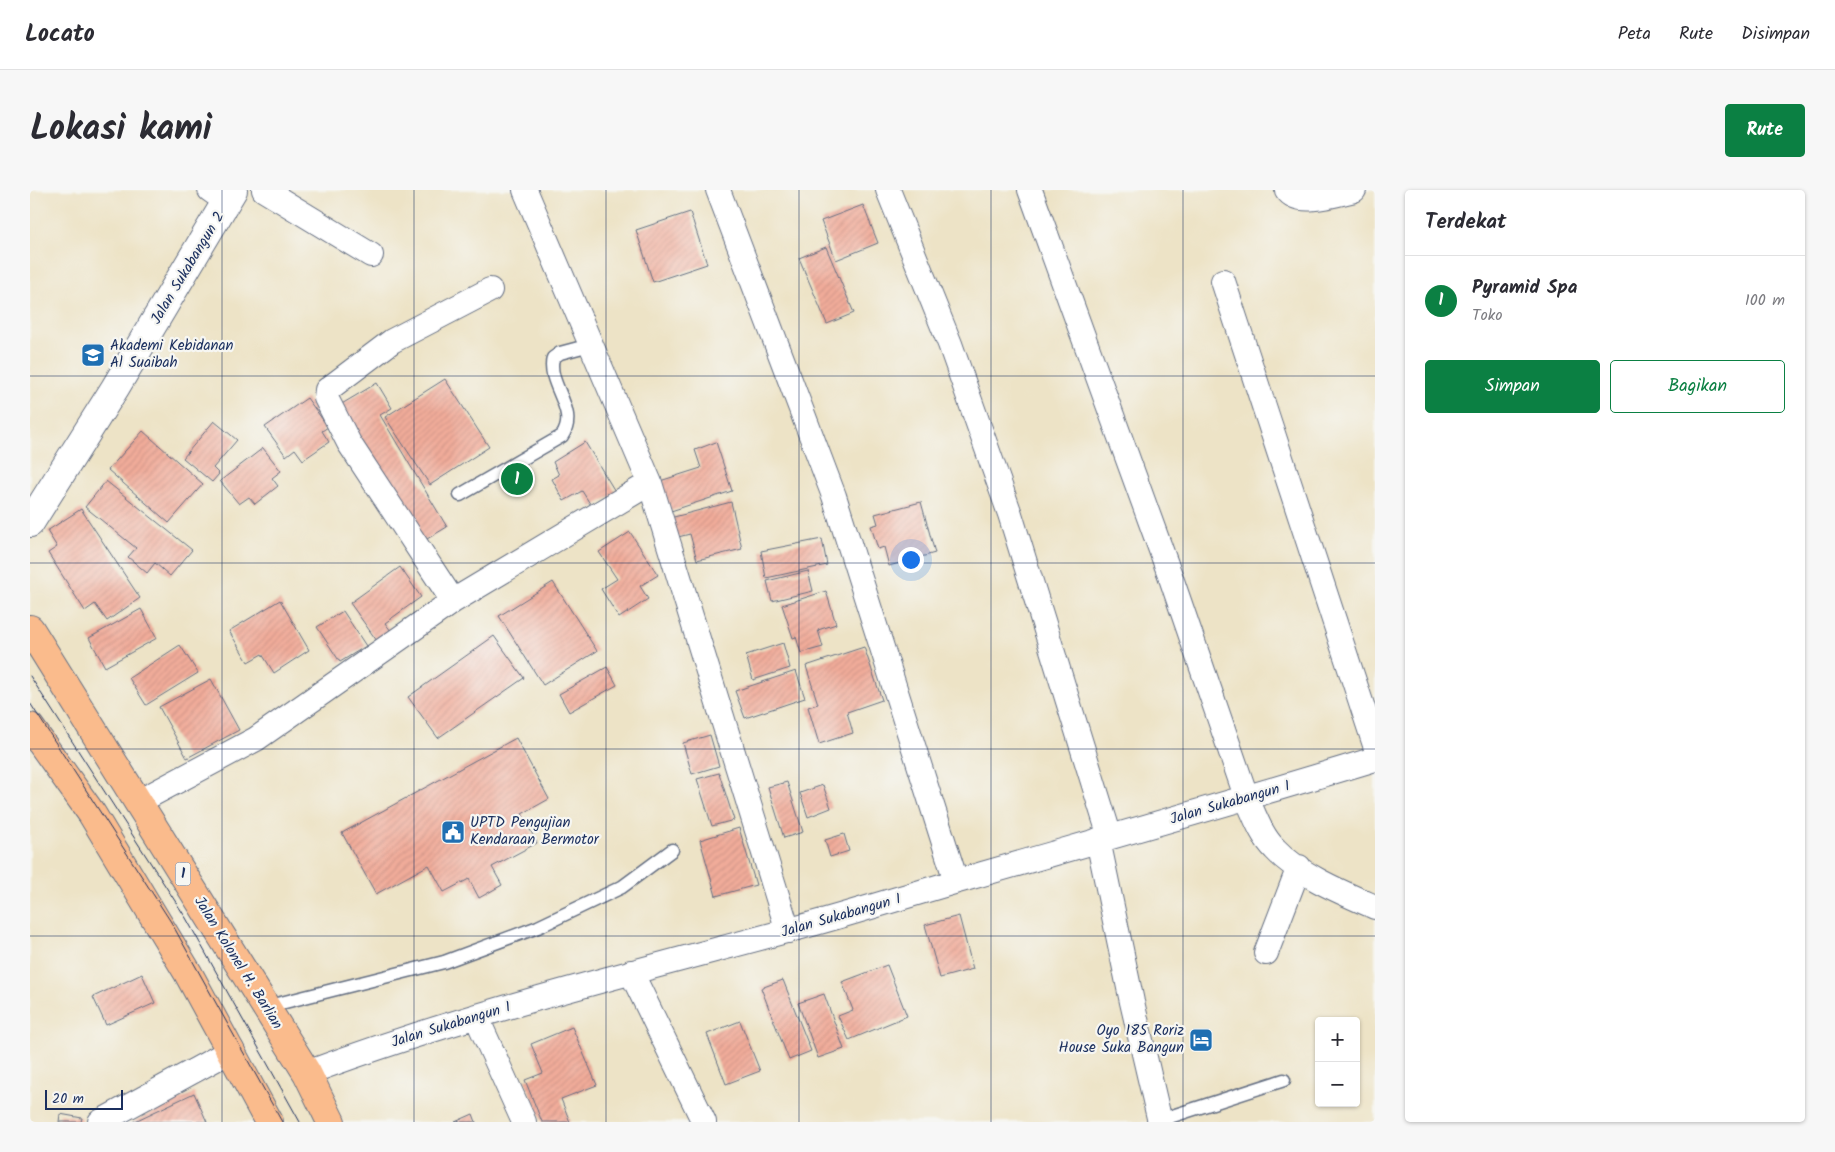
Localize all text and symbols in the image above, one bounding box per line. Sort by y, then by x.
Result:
text: Locato [25,15,95,54]
text: Peta [1618,20,1651,49]
text: Rute [1679,20,1713,49]
text: Disimpan [1741,20,1810,49]
text: Lokasi kami [30,102,212,158]
button: Rute [1725,104,1805,157]
text: Terdekat [1425,206,1506,239]
street label: Jalan Sukabangun 2 [145,207,231,329]
text: Pyramid Spa [1472,273,1577,303]
text: 1 [1439,288,1443,313]
text: 100 m [1745,288,1785,313]
text: Toko [1472,303,1503,328]
place label: Akademi Kebidanan Al Suaibah [110,334,234,375]
school or university icon: Akademi Kebidanan Al Suaibah [80,342,106,368]
button: Simpan [1425,360,1600,413]
button: Bagikan [1610,360,1785,413]
pin: 1 [501,460,533,498]
your location [898,547,924,573]
street label: Jalan Sukabangun I [1167,774,1293,832]
place label: UPTD Pengujian Kendaraan Bermotor [470,811,600,852]
public building icon: UPTD Pengujian Kendaraan Bermotor [440,819,466,845]
road number: 1 [176,862,190,886]
street label: Jalan Sukabangun I [778,887,904,945]
street label: Jalan Kolonel H. Barlian [187,892,289,1034]
street label: Jalan Sukabangun I [388,995,514,1055]
map controls [1315,1017,1360,1107]
button: + [1315,1017,1360,1062]
place label: Oyo 185 Roriz House Suka Bangun [1059,1019,1184,1060]
hotel icon: Oyo 185 Roriz House Suka Bangun [1188,1027,1214,1053]
button: − [1315,1062,1360,1107]
scale bar [45,1087,122,1110]
text: 20 m [52,1088,84,1110]

